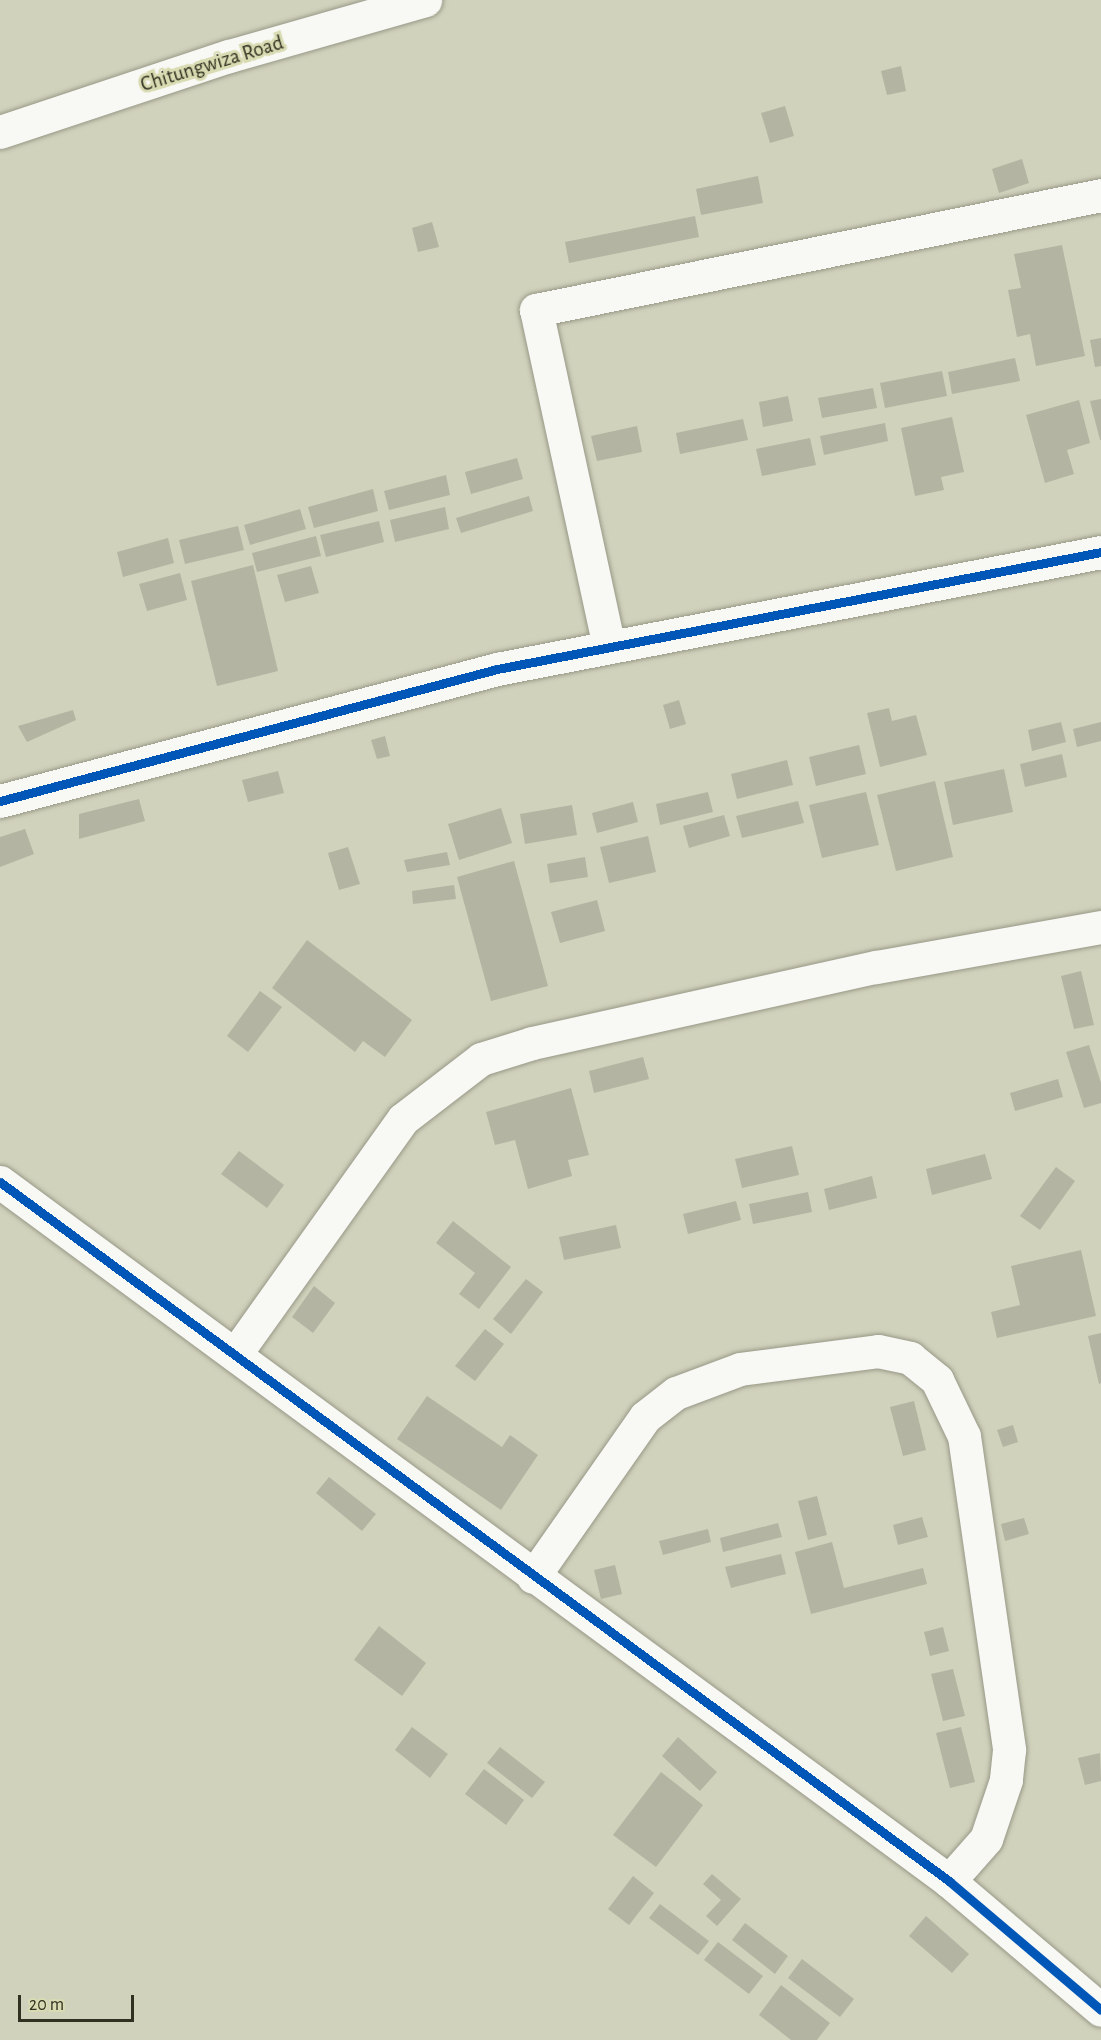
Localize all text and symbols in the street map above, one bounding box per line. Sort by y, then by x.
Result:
street label: Chitungwiza Road [138,30,286,98]
scale bar [21,1983,136,2021]
text: 20 m [29,1996,64,2014]

